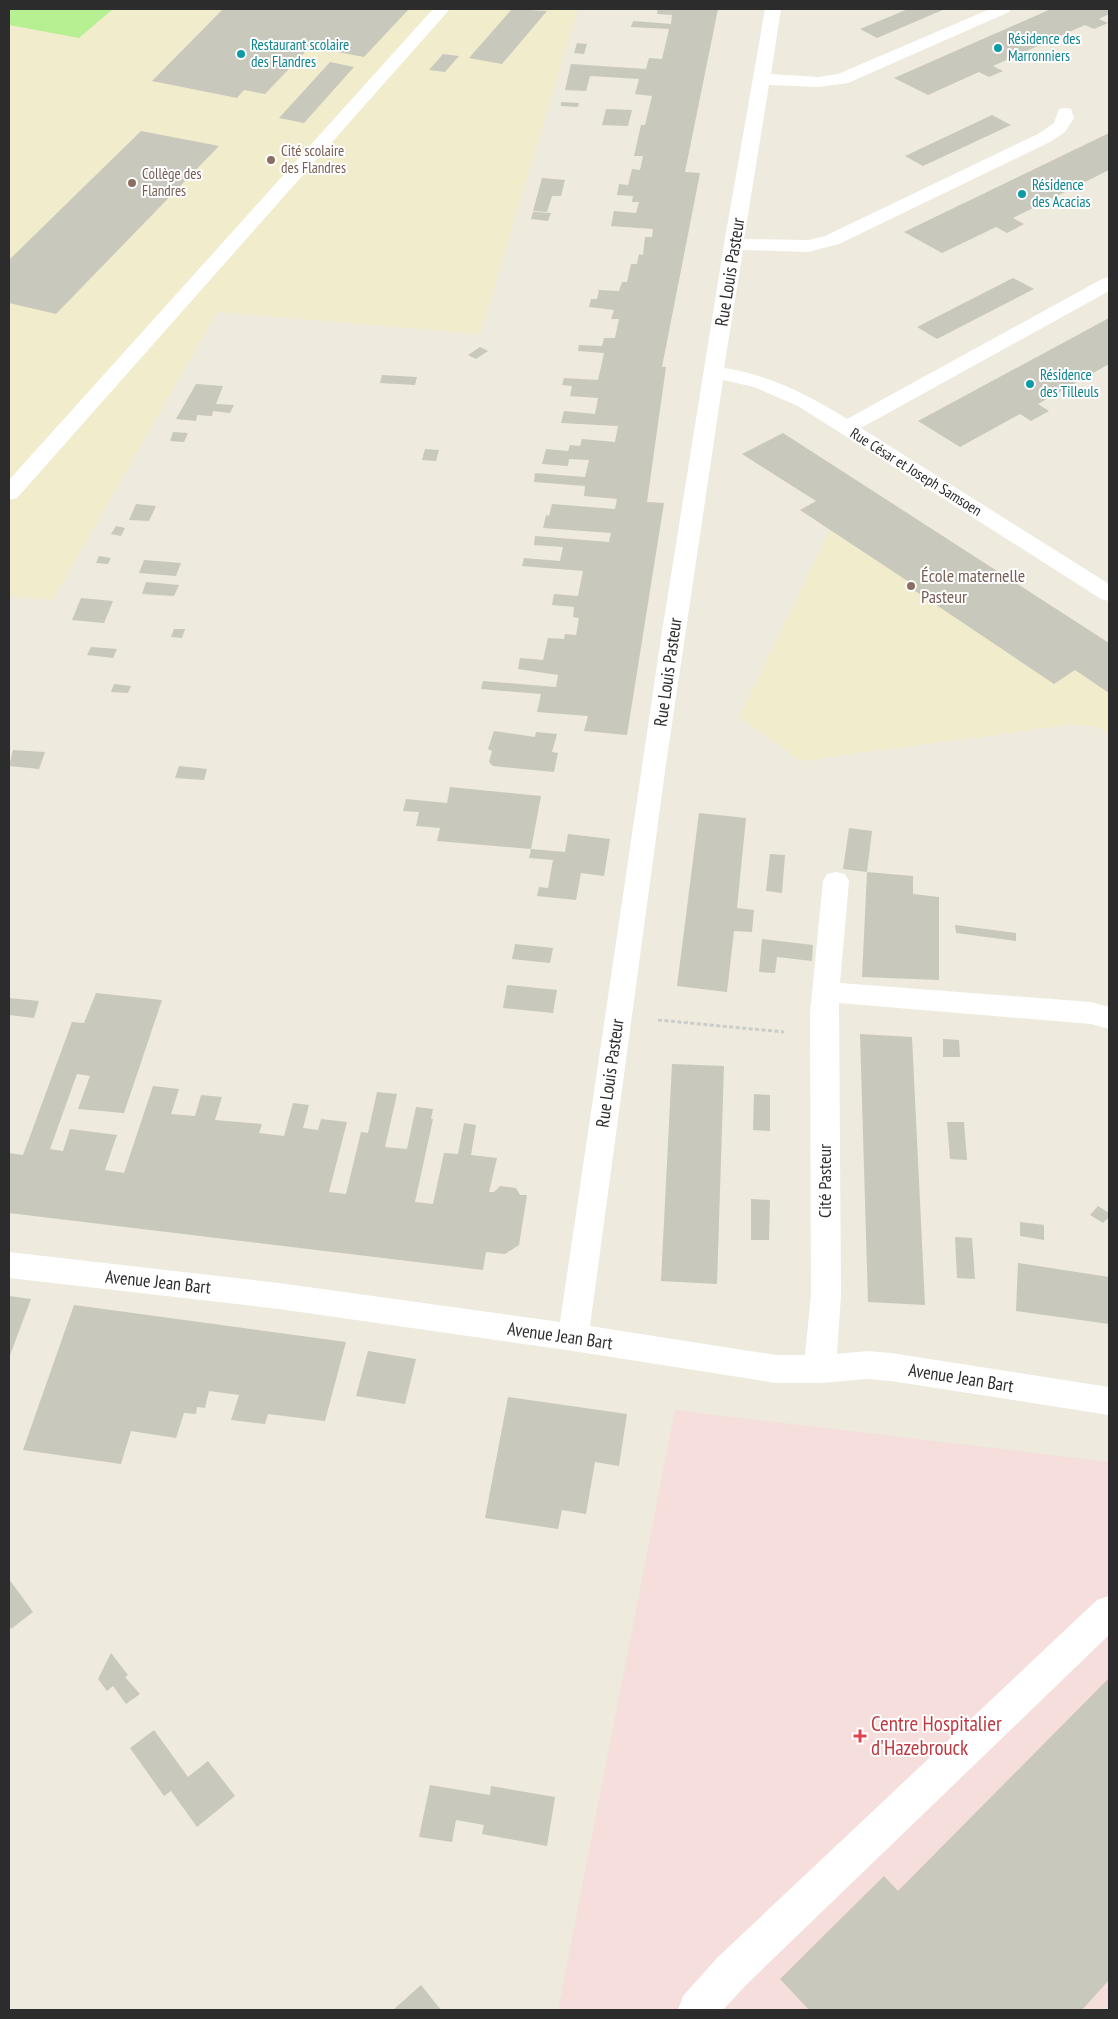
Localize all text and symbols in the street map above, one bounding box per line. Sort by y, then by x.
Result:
place label: Résidence des Marronniers [1008,29,1081,65]
place label: Restaurant scolaire des Flandres [251,35,349,71]
marker: Résidence des Marronniers [992,42,1004,54]
marker: Restaurant scolaire des Flandres [235,48,247,60]
place label: Cité scolaire des Flandres [281,141,346,177]
marker: Cité scolaire des Flandres [265,154,277,166]
place label: Collège des Flandres [142,164,202,200]
place label: Résidence des Acacias [1032,175,1090,211]
marker: Collège des Flandres [126,177,138,189]
marker: Résidence des Acacias [1016,188,1028,200]
street label: Rue Louis Pasteur [710,216,749,328]
place label: Résidence des Tilleuls [1040,365,1099,401]
marker: Résidence des Tilleuls [1024,378,1036,390]
street label: Rue César et Joseph Samsoen [847,423,986,520]
place label: École maternelle Pasteur [921,564,1025,608]
marker: École maternelle Pasteur [905,580,917,592]
street label: Rue Louis Pasteur [648,616,687,728]
street label: Rue Louis Pasteur [590,1017,629,1129]
street label: Cité Pasteur [813,1144,836,1218]
street label: Avenue Jean Bart [104,1265,212,1298]
street label: Avenue Jean Bart [506,1317,614,1354]
street label: Avenue Jean Bart [907,1358,1015,1397]
place label: Centre Hospitalier d'Hazebrouck [871,1710,1002,1761]
marker: Centre Hospitalier d'Hazebrouck [853,1729,867,1743]

